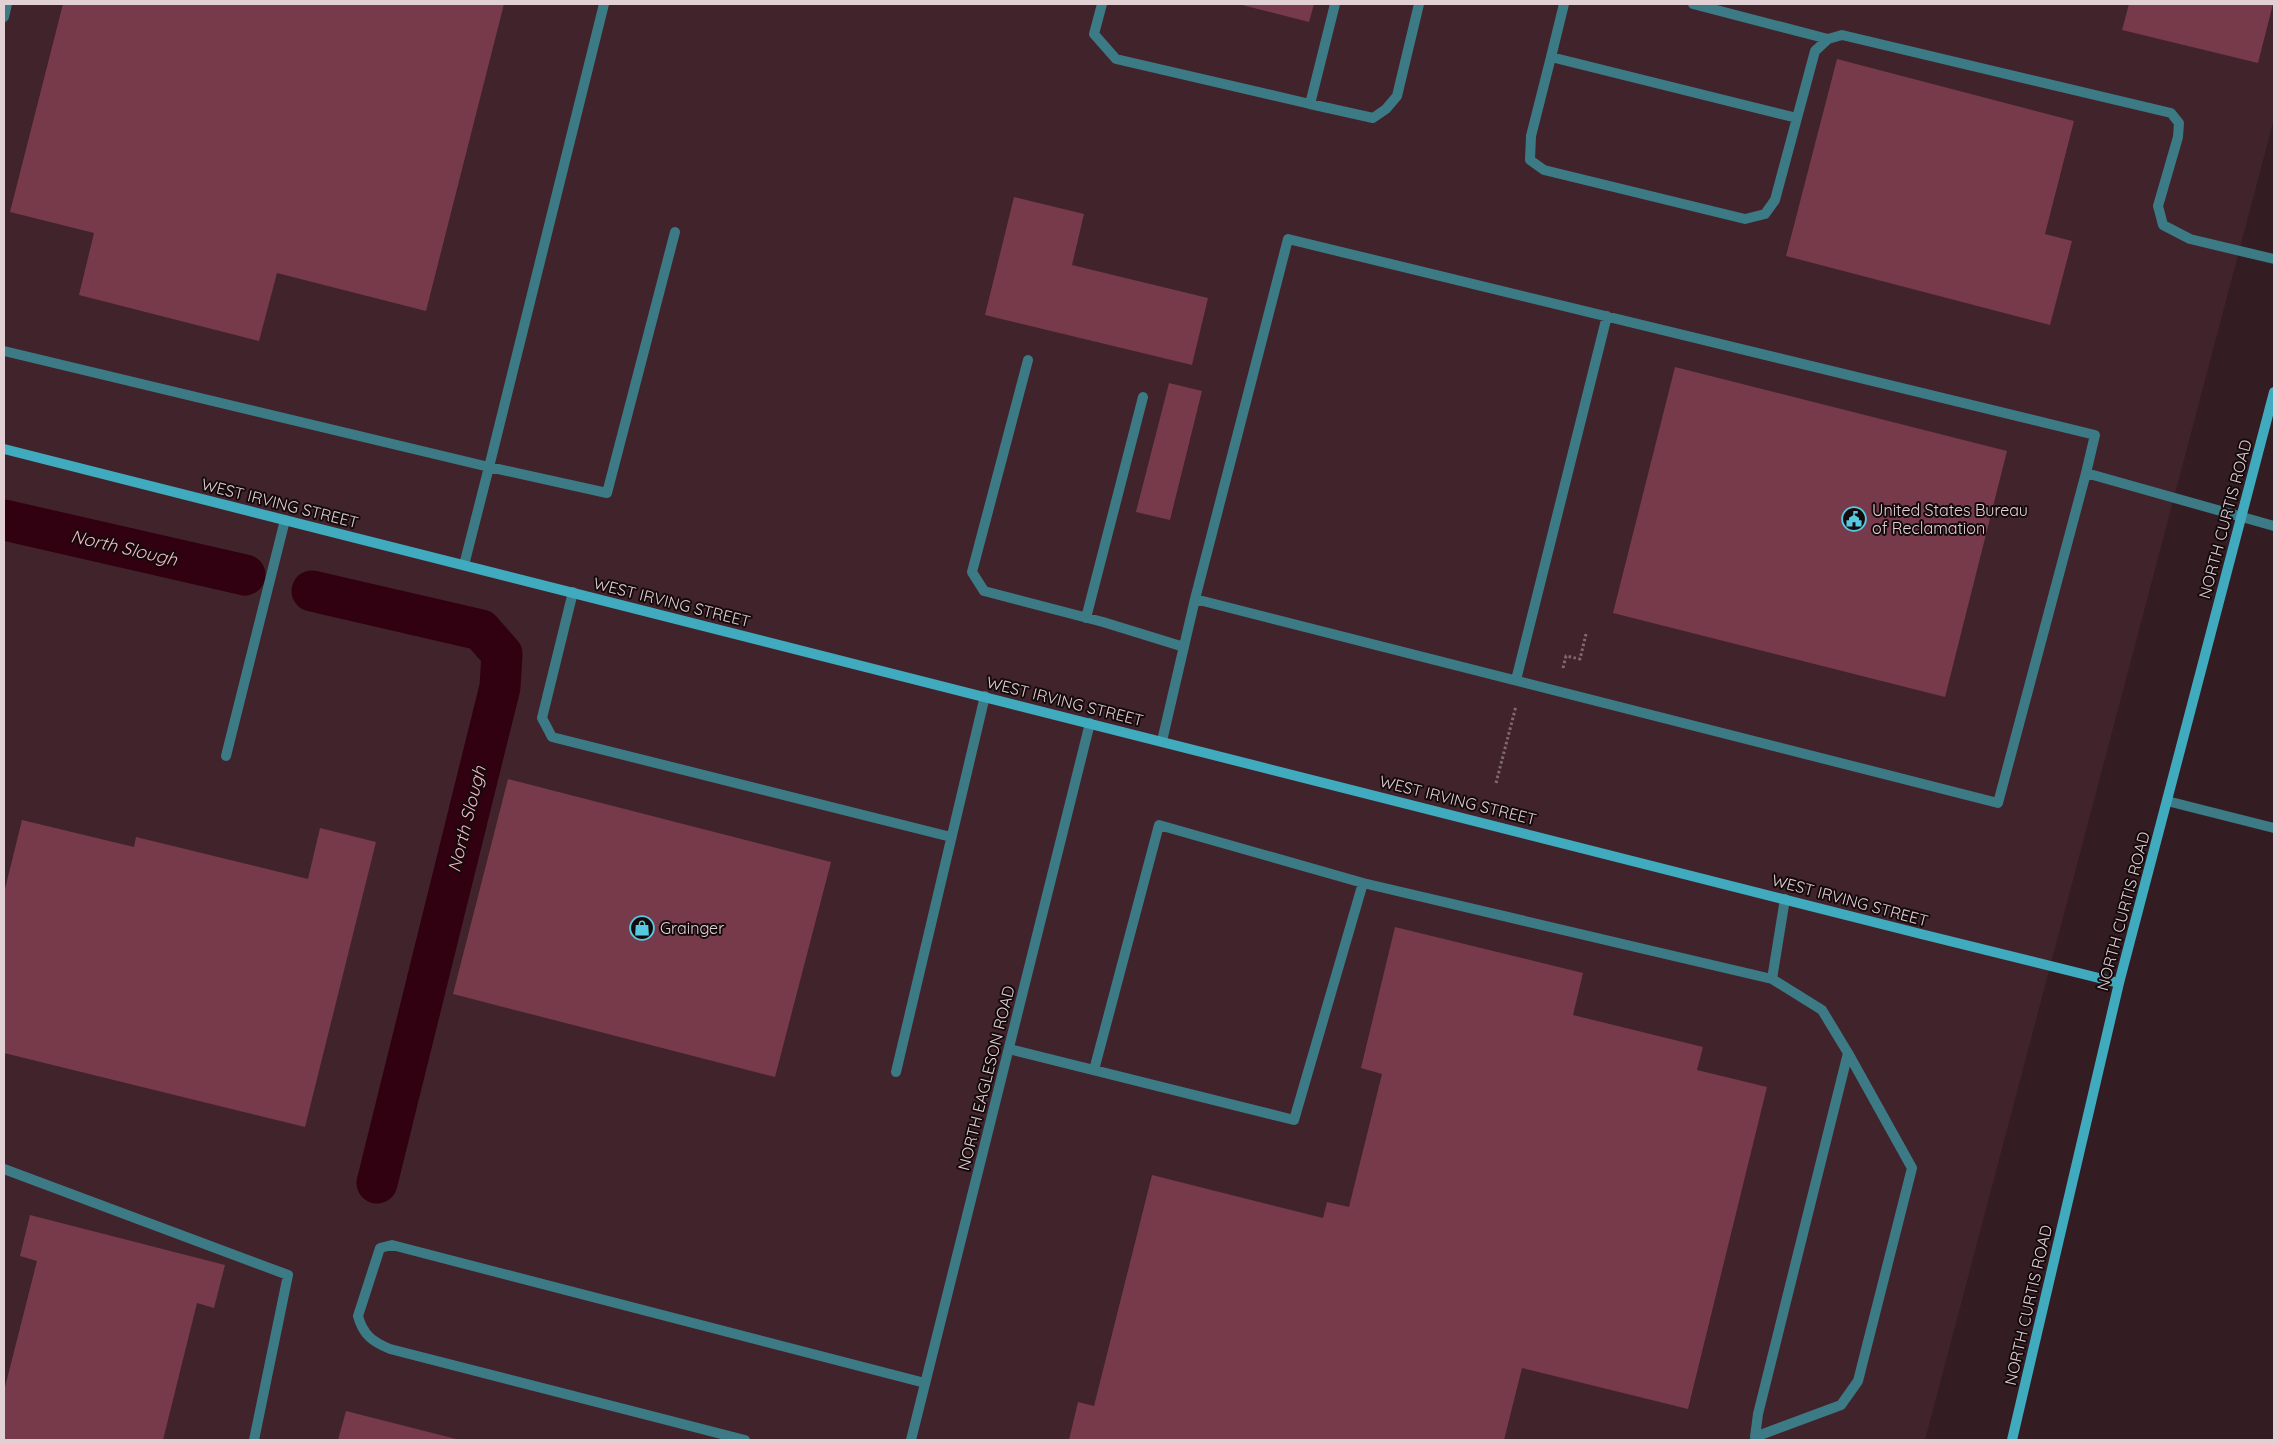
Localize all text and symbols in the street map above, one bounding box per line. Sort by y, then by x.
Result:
street label: NORTH CURTIS ROAD [2194,437,2256,601]
street label: WEST IRVING STREET [199,474,361,532]
place label: United States Bureau of Reclamation [1872,500,2028,538]
public building icon: United States Bureau of Reclamation [1841,506,1867,532]
water label: North Slough [69,524,180,571]
street label: WEST IRVING STREET [591,573,753,631]
street label: WEST IRVING STREET [984,672,1146,730]
water label: North Slough [442,763,491,874]
street label: WEST IRVING STREET [1377,771,1539,829]
street label: NORTH CURTIS ROAD [2092,829,2154,993]
street label: WEST IRVING STREET [1770,869,1931,931]
shop icon: Grainger [629,915,655,941]
place label: Grainger [660,918,724,938]
street label: NORTH EAGLESON ROAD [953,983,1019,1173]
street label: NORTH CURTIS ROAD [2000,1223,2056,1387]

